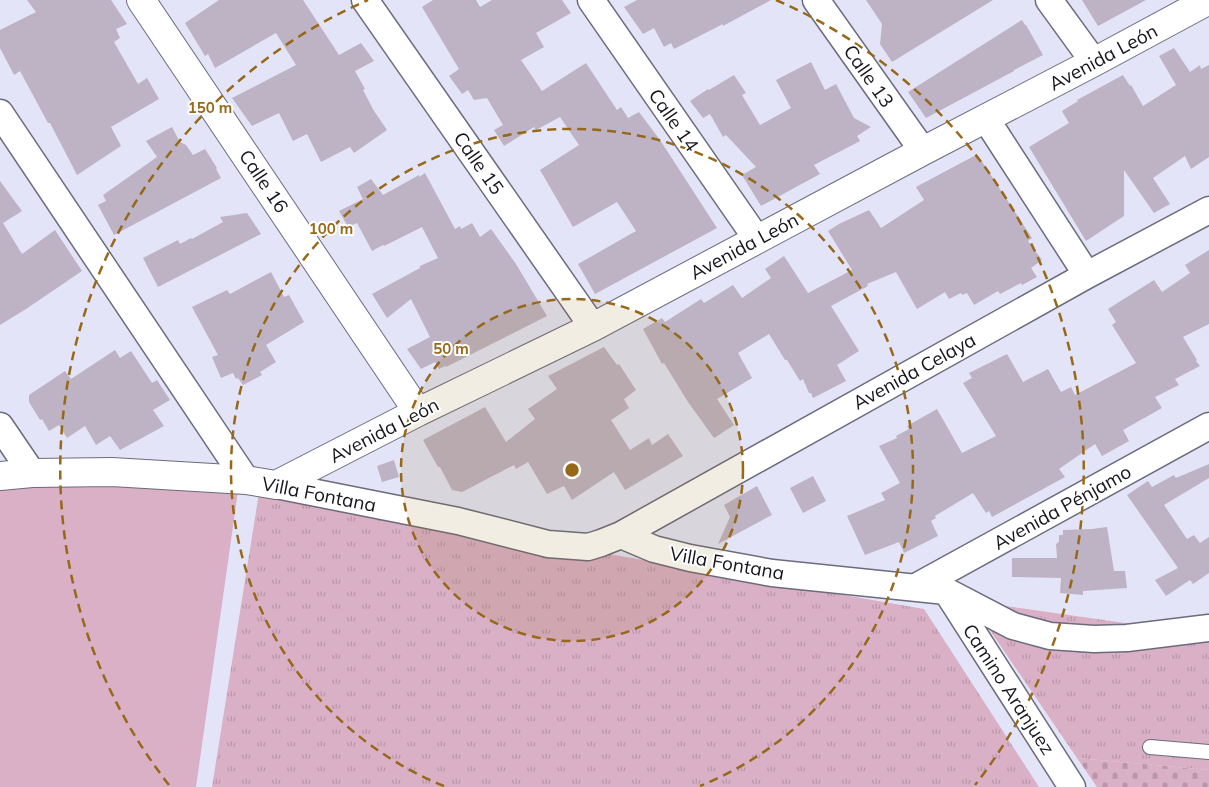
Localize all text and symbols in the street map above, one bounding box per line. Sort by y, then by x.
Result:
street label: Avenida León [1044,18,1162,96]
street label: Calle 13 [839,40,899,112]
street label: Calle 14 [644,84,704,156]
text: 150 m [188,98,232,117]
street label: Calle 15 [449,127,509,199]
street label: Calle 16 [234,145,294,217]
street label: Avenida León [685,207,803,285]
text: 100 m [309,219,353,238]
street label: Avenida Celaya [848,327,980,415]
text: 50 m [433,339,469,358]
street label: Avenida León [325,392,443,468]
street label: Avenida Pénjamo [989,459,1135,555]
centre of rings [563,461,581,479]
street label: Villa Fontana [260,471,378,517]
street label: Villa Fontana [668,541,786,585]
street label: Camino Aranjuez [958,619,1060,759]

